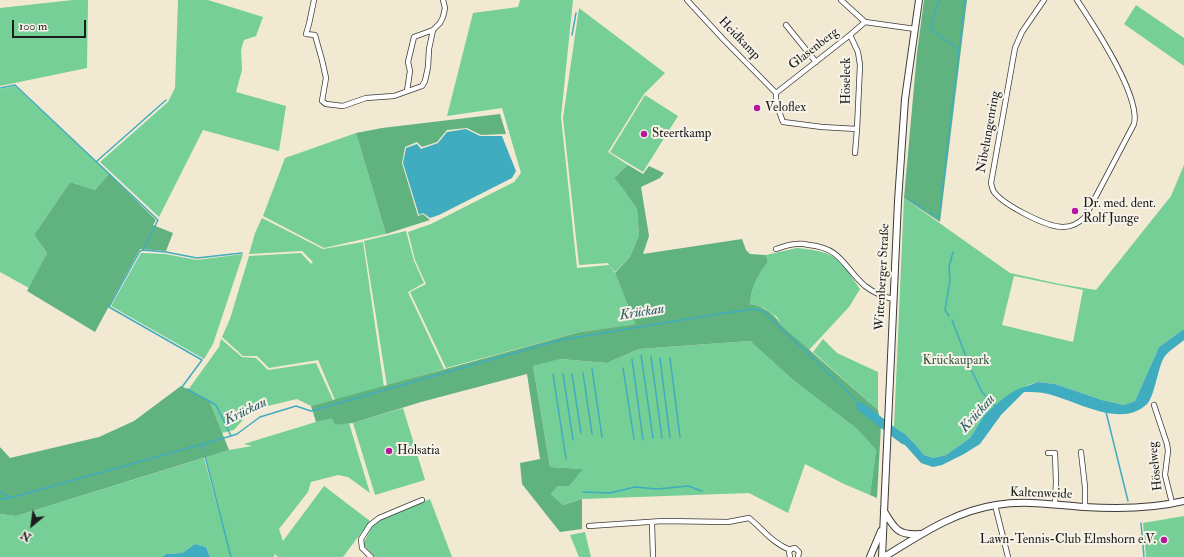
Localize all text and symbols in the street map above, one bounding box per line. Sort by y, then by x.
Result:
scale bar [14,12,88,38]
street label: Heidkamp [715,14,763,64]
text: 100 m [19,19,47,34]
street label: Glasenberg [786,25,842,73]
street label: Höseleck [839,58,855,104]
street label: Nibelungenring [974,90,1004,174]
place label: Veloflex [765,100,806,116]
marker: Veloflex [752,103,762,113]
place label: Steertkamp [652,126,711,142]
marker: Steertkamp [639,129,649,139]
place label: Dr. med. dent. Rolf Junge [1083,196,1156,227]
marker: Dr. med. dent. Rolf Junge [1070,206,1080,216]
street label: Wittenberger Straße [872,223,894,331]
water label: Krückau [618,301,666,325]
park label: Krückaupark [922,353,990,369]
water label: Krückau [957,392,999,436]
water label: Krückau [222,395,270,429]
street label: Höselweg [1146,441,1166,491]
place label: Holsatia [397,443,440,459]
marker: Holsatia [384,446,394,456]
street label: Kaltenweide [1010,485,1072,503]
north arrow [12,505,52,545]
text: N [18,528,33,544]
place label: Lawn-Tennis-Club Elmshorn e.V. [980,532,1156,548]
marker: Lawn-Tennis-Club Elmshorn e.V. [1159,535,1169,545]

